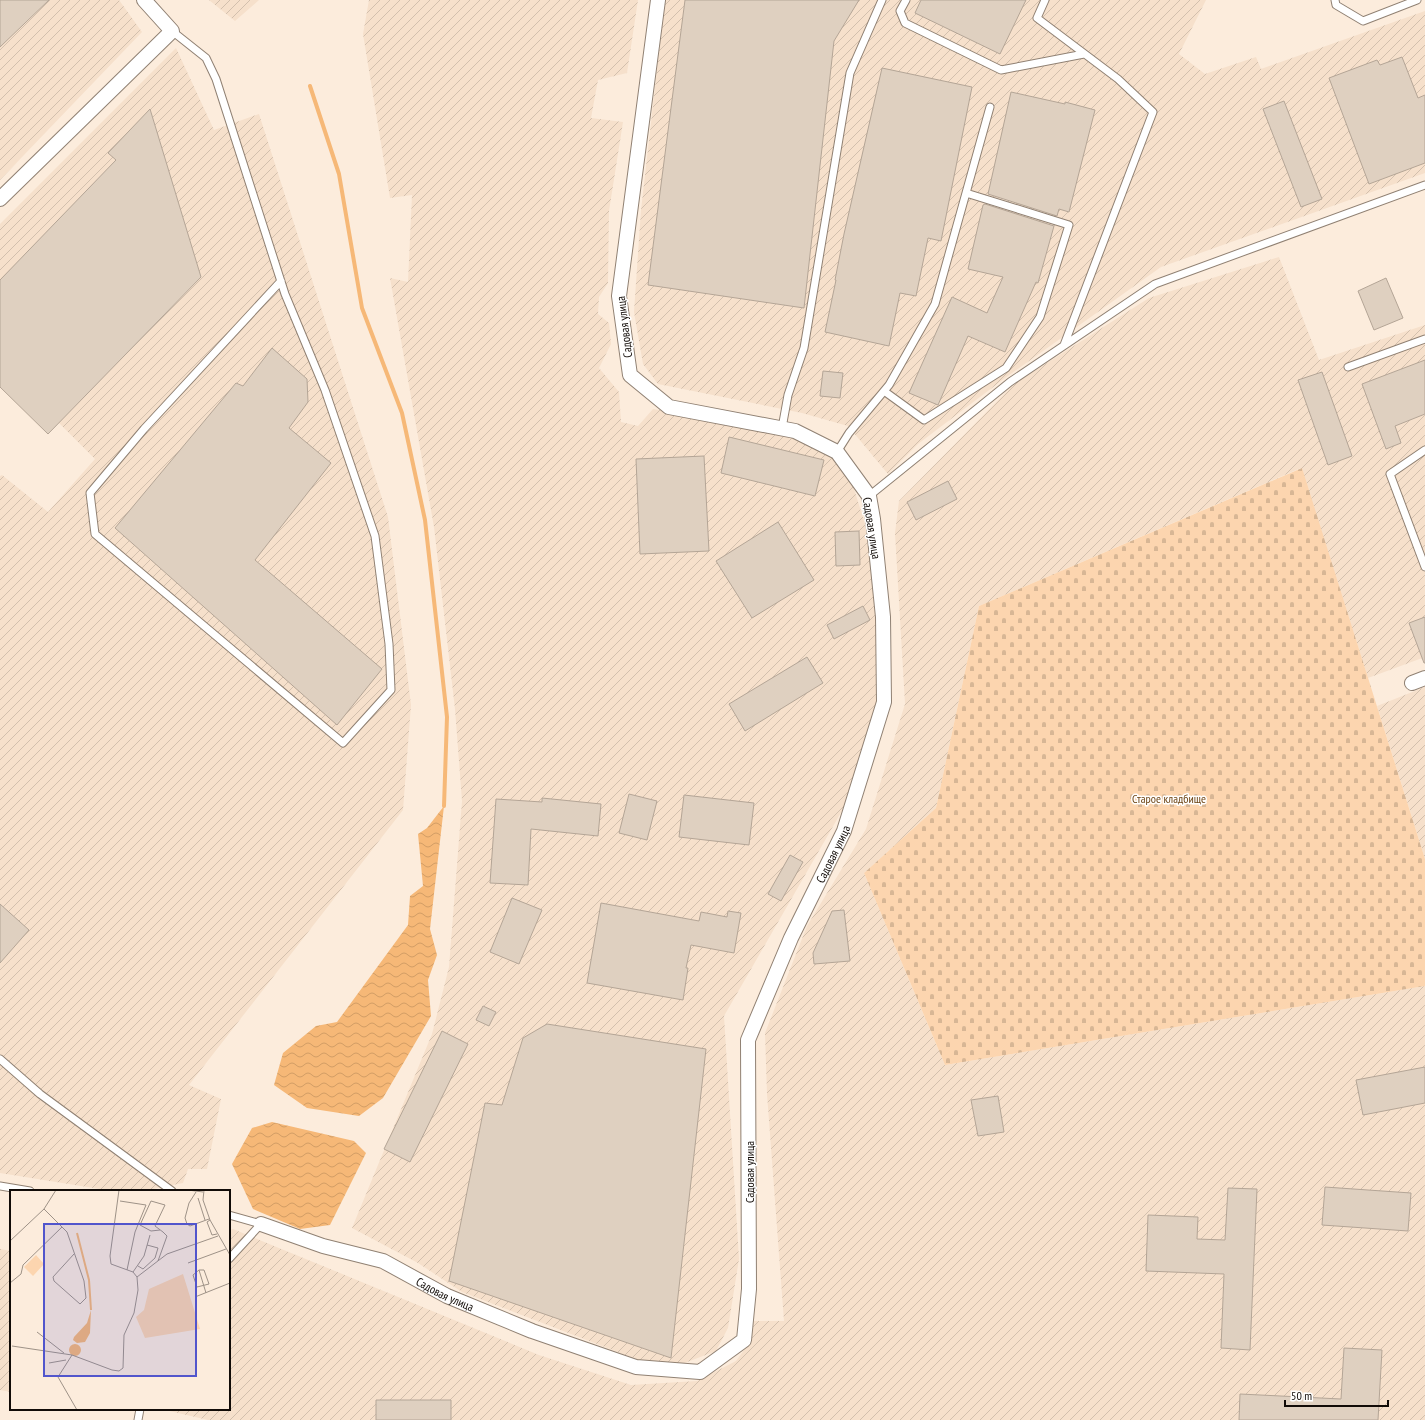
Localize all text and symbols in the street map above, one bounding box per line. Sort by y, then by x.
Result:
street label: Садовая улица [613,295,635,359]
street label: Садовая улица [860,496,884,560]
park label: Старое кладбище [1132,791,1206,806]
street label: Садовая улица [812,823,853,885]
street label: Садовая улица [742,1141,757,1203]
inset map [10,1190,230,1410]
street label: Садовая улица [414,1273,476,1314]
scale bar [1285,1382,1388,1408]
text: 50 m [1291,1388,1312,1403]

